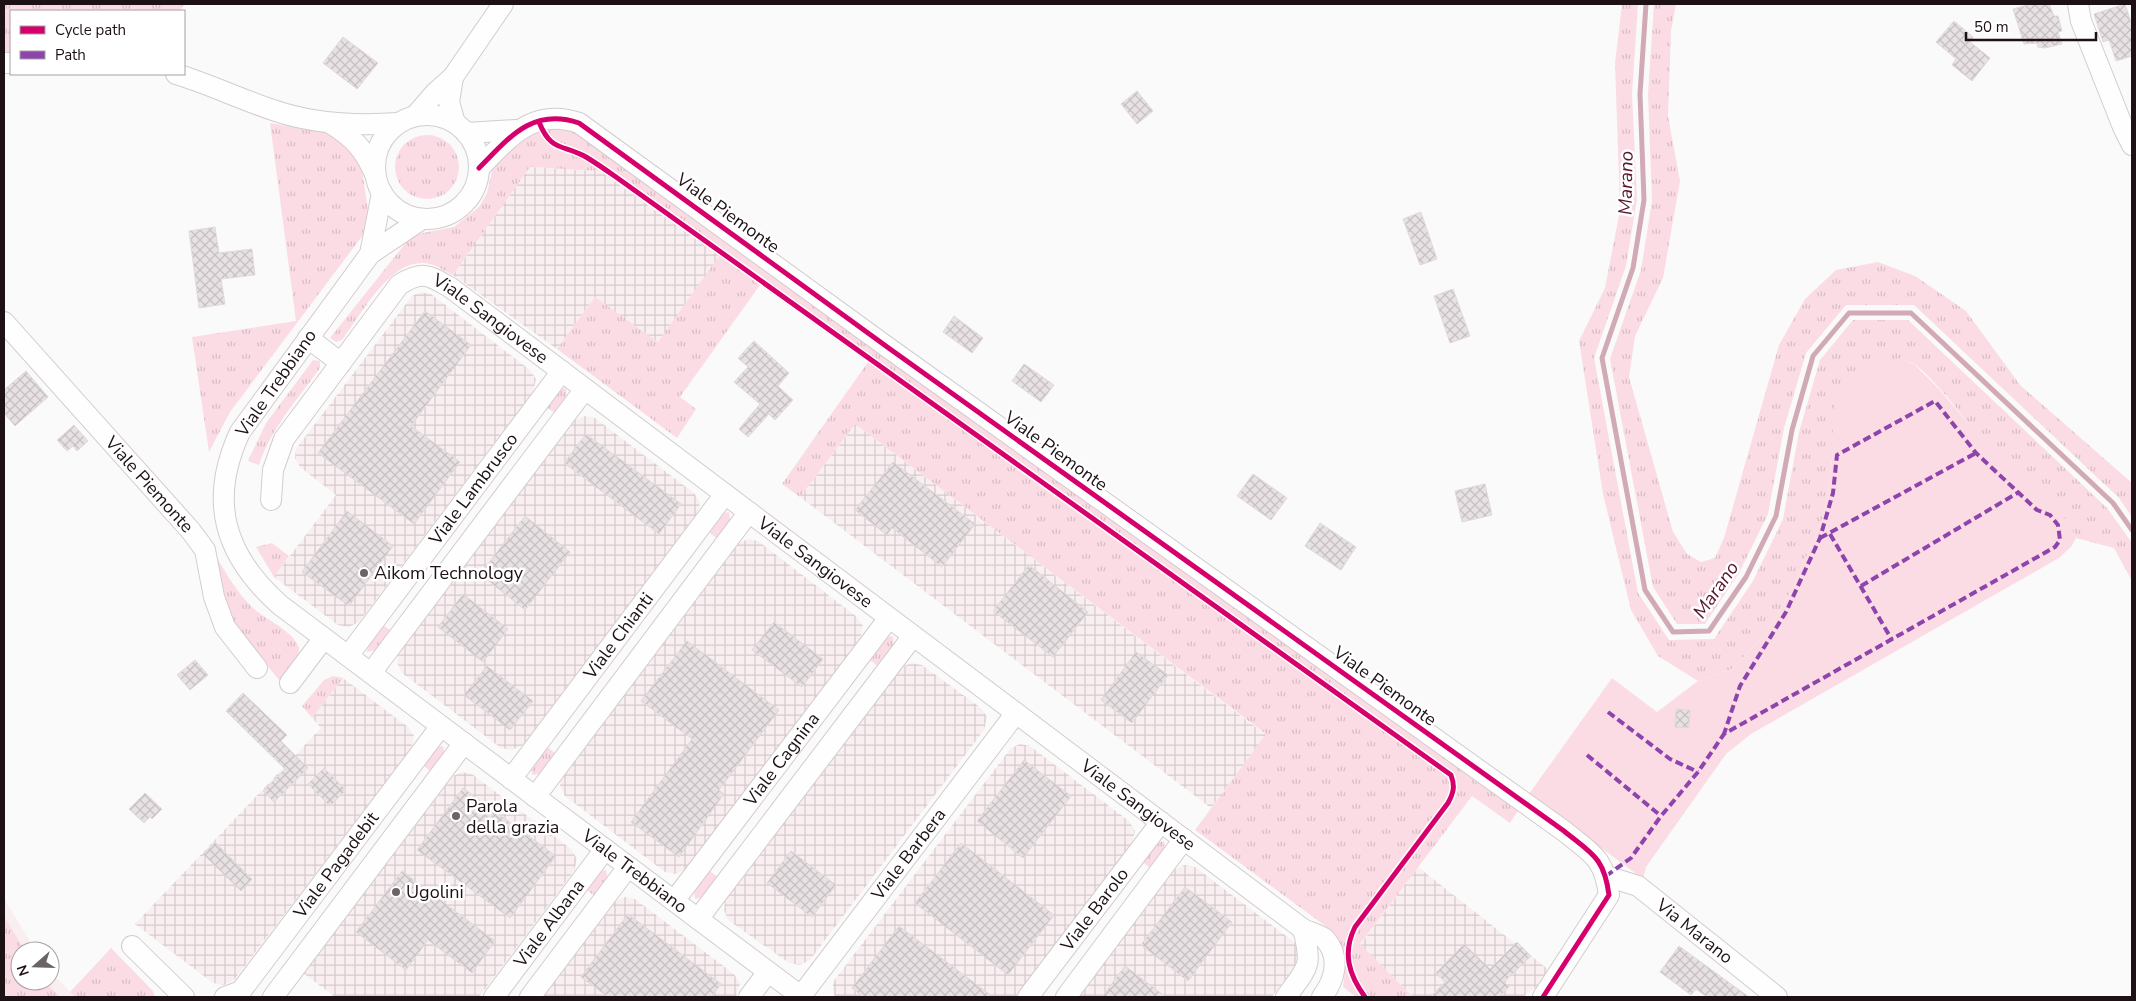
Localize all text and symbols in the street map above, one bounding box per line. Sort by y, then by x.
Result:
legend [10,10,185,75]
scale bar [1966,10,2096,42]
text: 50 m [1974,17,2009,37]
text: Cycle path [55,20,126,40]
text: Path [55,45,86,65]
water label: Marano [1612,151,1640,215]
street label: Viale Piemonte [671,167,784,259]
street label: Viale Sangiovese [428,267,553,369]
street label: Viale Trebbiano [230,325,322,442]
street label: Viale Piemonte [999,405,1112,497]
street label: Viale Lambrusco [423,428,523,551]
street label: Viale Piemonte [99,430,199,538]
street label: Viale Sangiovese [752,510,878,613]
water label: Marano [1687,556,1745,624]
place label: Aikom Technology [374,561,524,585]
marker: Aikom Technology [358,567,370,579]
street label: Viale Chianti [578,588,659,685]
street label: Viale Piemonte [1328,640,1441,732]
street label: Viale Cagnina [738,708,825,812]
street label: Viale Sangiovese [1075,753,1201,856]
place label: Parola della grazia [466,794,559,839]
street label: Viale Barbera [865,803,951,906]
street label: Viale Pagadebit [288,806,384,924]
marker: Parola della grazia [450,810,462,822]
street label: Viale Trebbiano [576,823,692,919]
street label: Viale Barolo [1054,863,1134,957]
street label: Viale Albana [508,875,590,973]
place label: Ugolini [406,880,464,904]
marker: Ugolini [390,886,402,898]
street label: Via Marano [1650,893,1738,969]
north arrow [10,941,60,991]
text: N [13,962,34,978]

